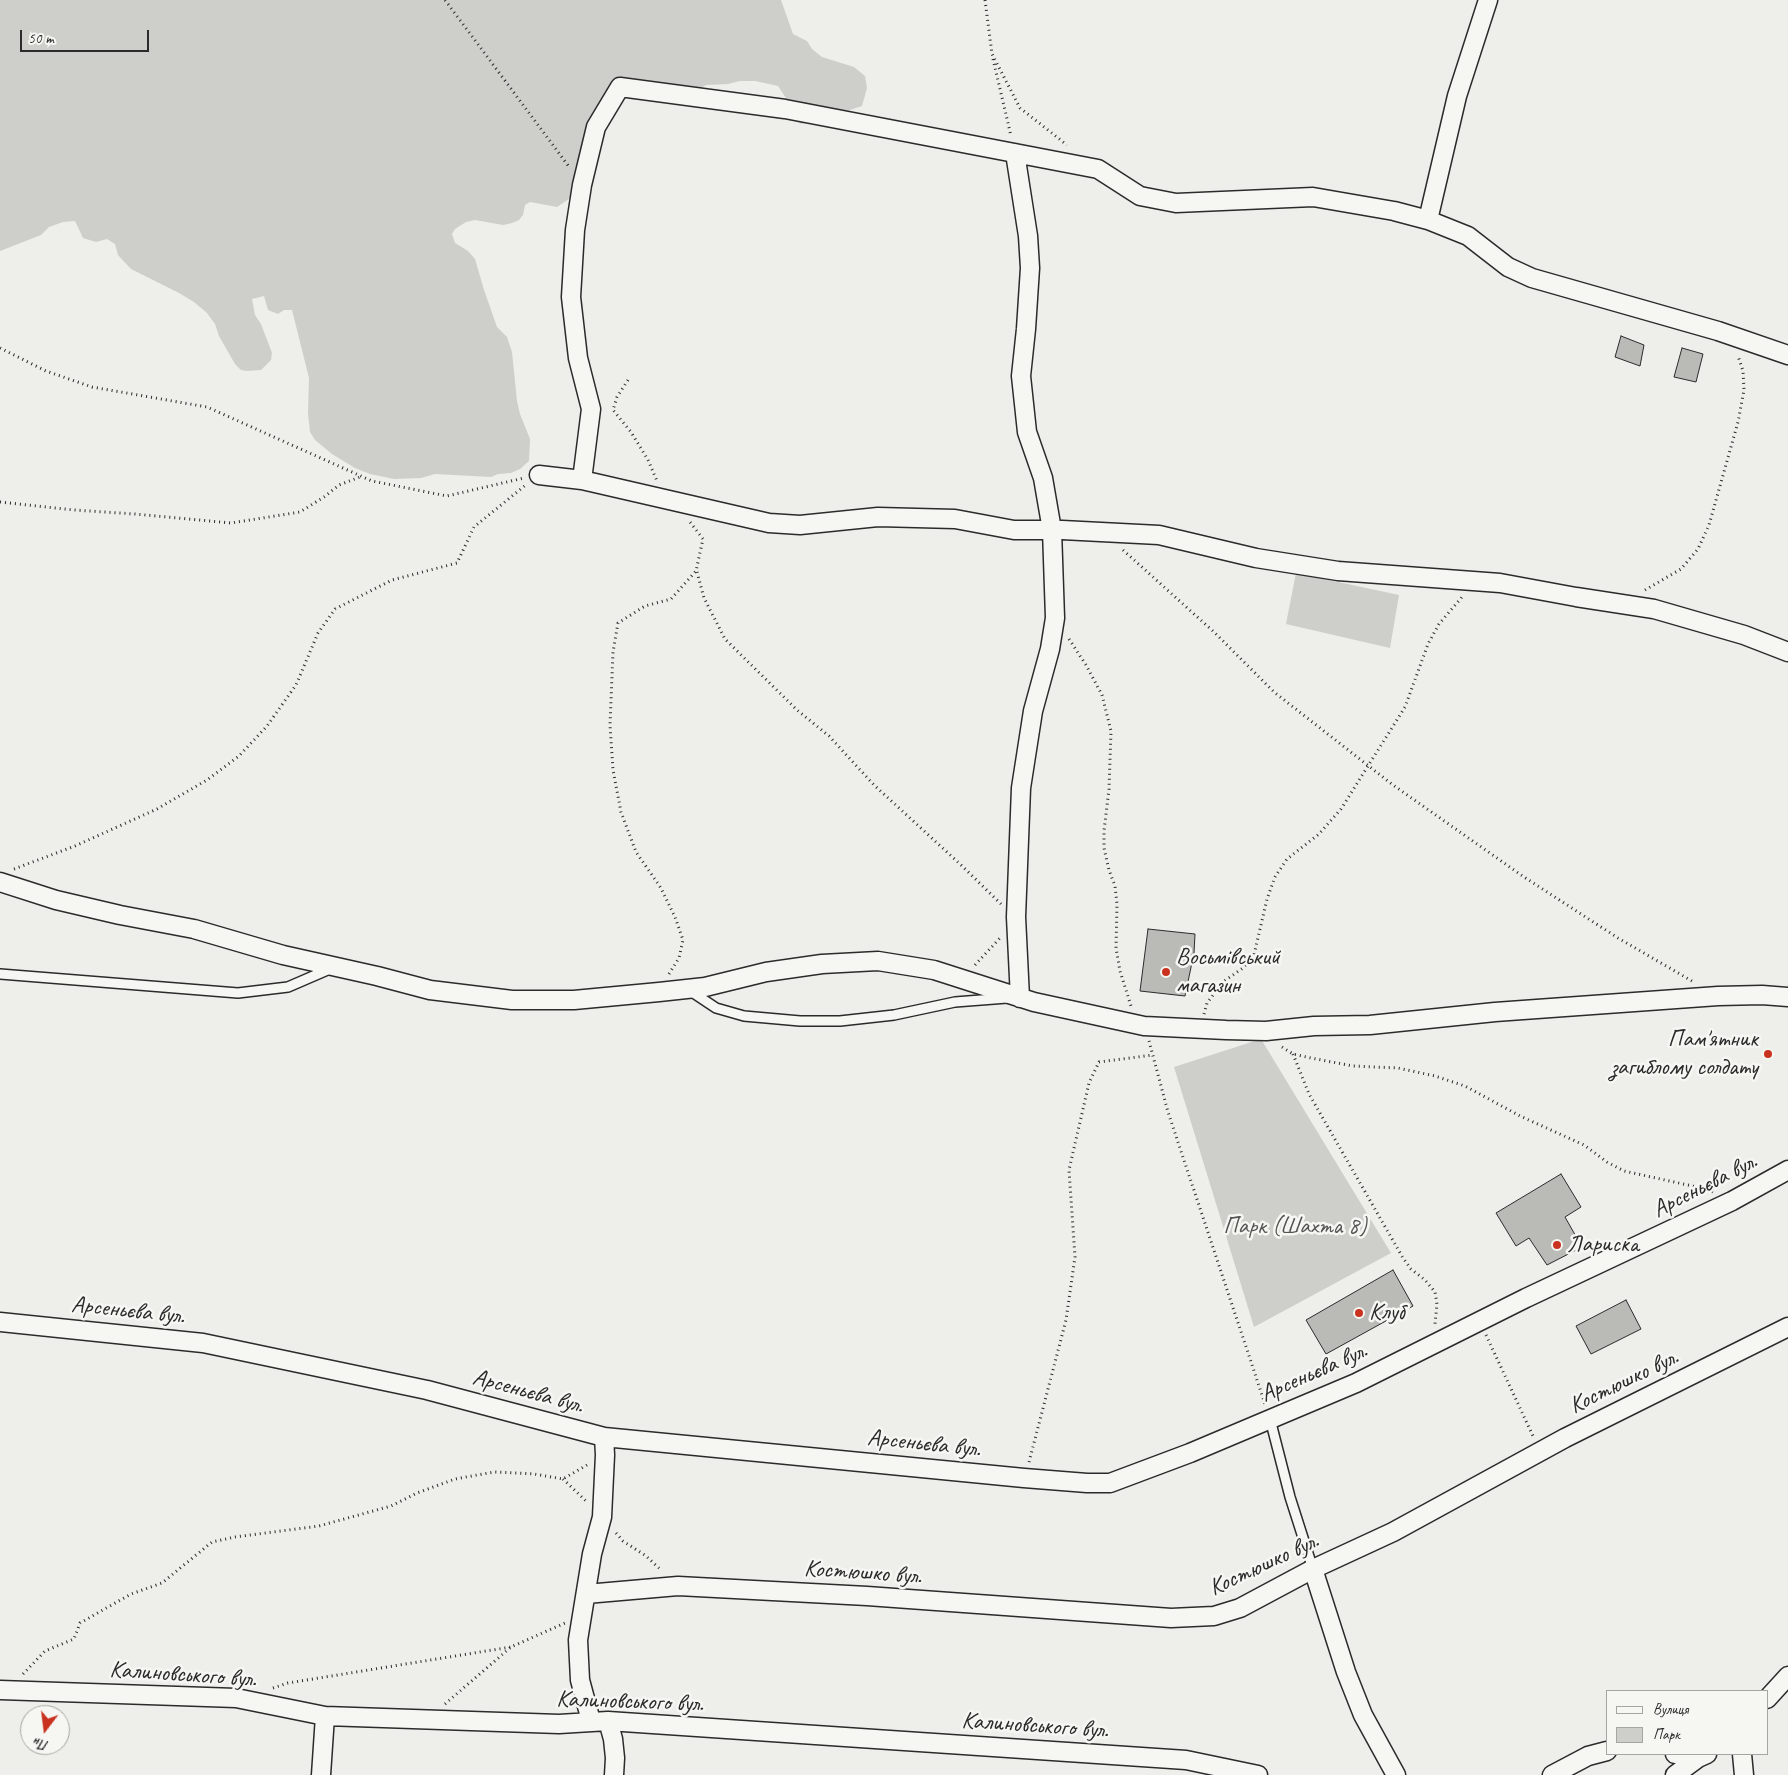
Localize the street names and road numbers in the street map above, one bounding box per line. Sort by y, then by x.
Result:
street label: Арсеньєва вул. [1648,1147,1762,1225]
street label: Арсеньєва вул. [70,1291,186,1331]
street label: Арсеньєва вул. [1256,1337,1372,1409]
street label: Костюшко вул. [1565,1343,1683,1421]
street label: Арсеньєва вул. [469,1363,587,1421]
street label: Арсеньєва вул. [866,1424,982,1464]
street label: Костюшко вул. [1205,1527,1323,1603]
street label: Костюшко вул. [803,1555,923,1591]
street label: Калиновського вул. [109,1656,257,1694]
street label: Калиновського вул. [556,1685,704,1719]
street label: Калиновського вул. [961,1707,1109,1745]

